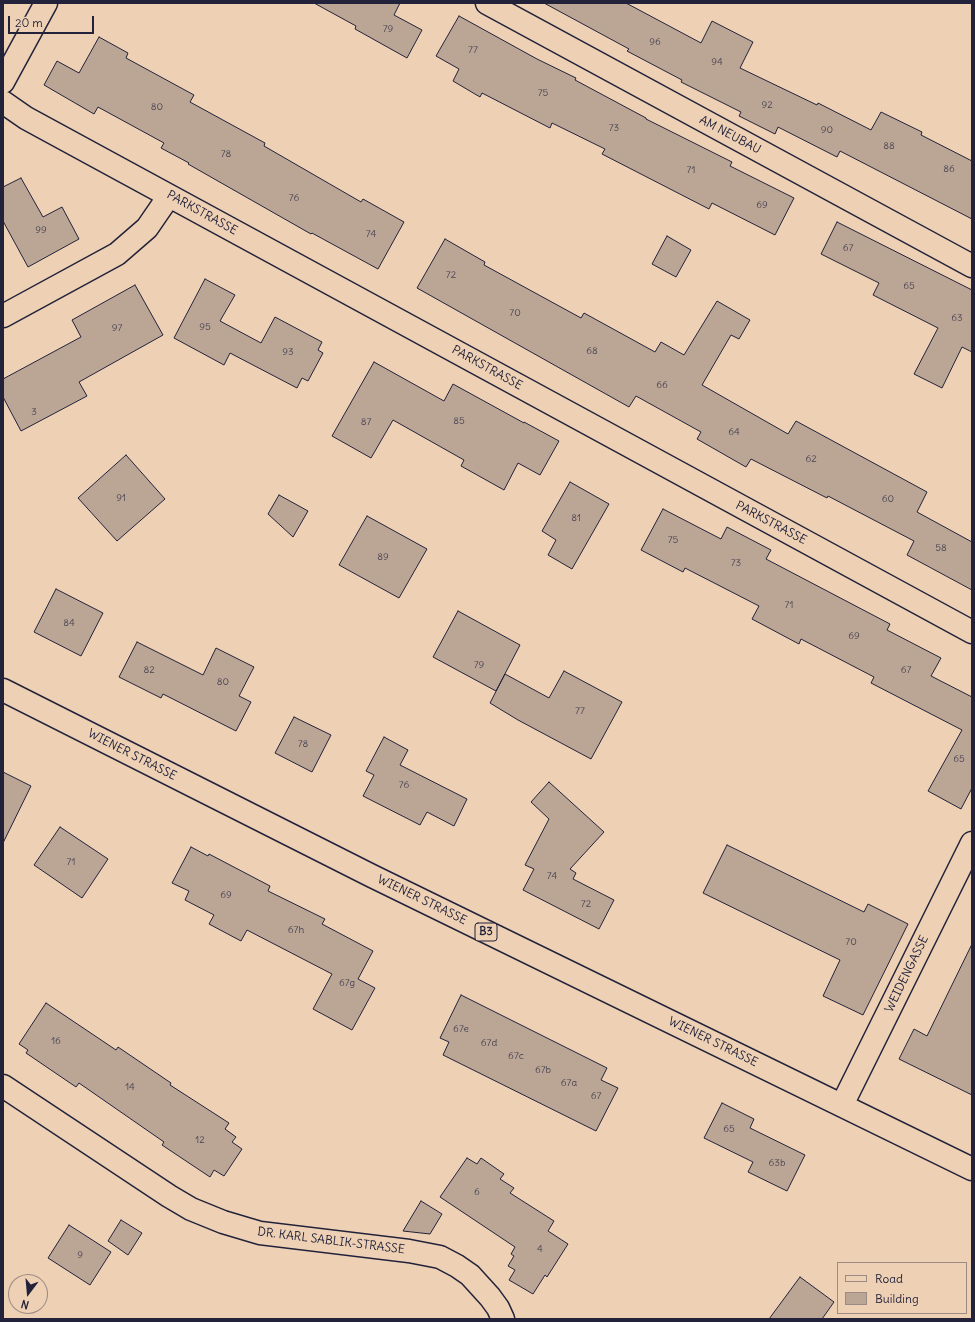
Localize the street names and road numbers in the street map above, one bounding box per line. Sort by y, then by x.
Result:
street label: AM NEUBAU [697,113,763,157]
street label: PARKSTRASSE [164,188,240,238]
street label: PARKSTRASSE [449,343,525,393]
street label: PARKSTRASSE [733,498,809,548]
street label: WIENER STRASSE [85,726,179,784]
street label: WIENER STRASSE [375,872,469,928]
road number: B3 [475,923,497,941]
street label: WEIDENGASSE [882,933,932,1015]
street label: WIENER STRASSE [666,1014,760,1070]
street label: DR. KARL SABLIK-STRASSE [257,1225,405,1257]

